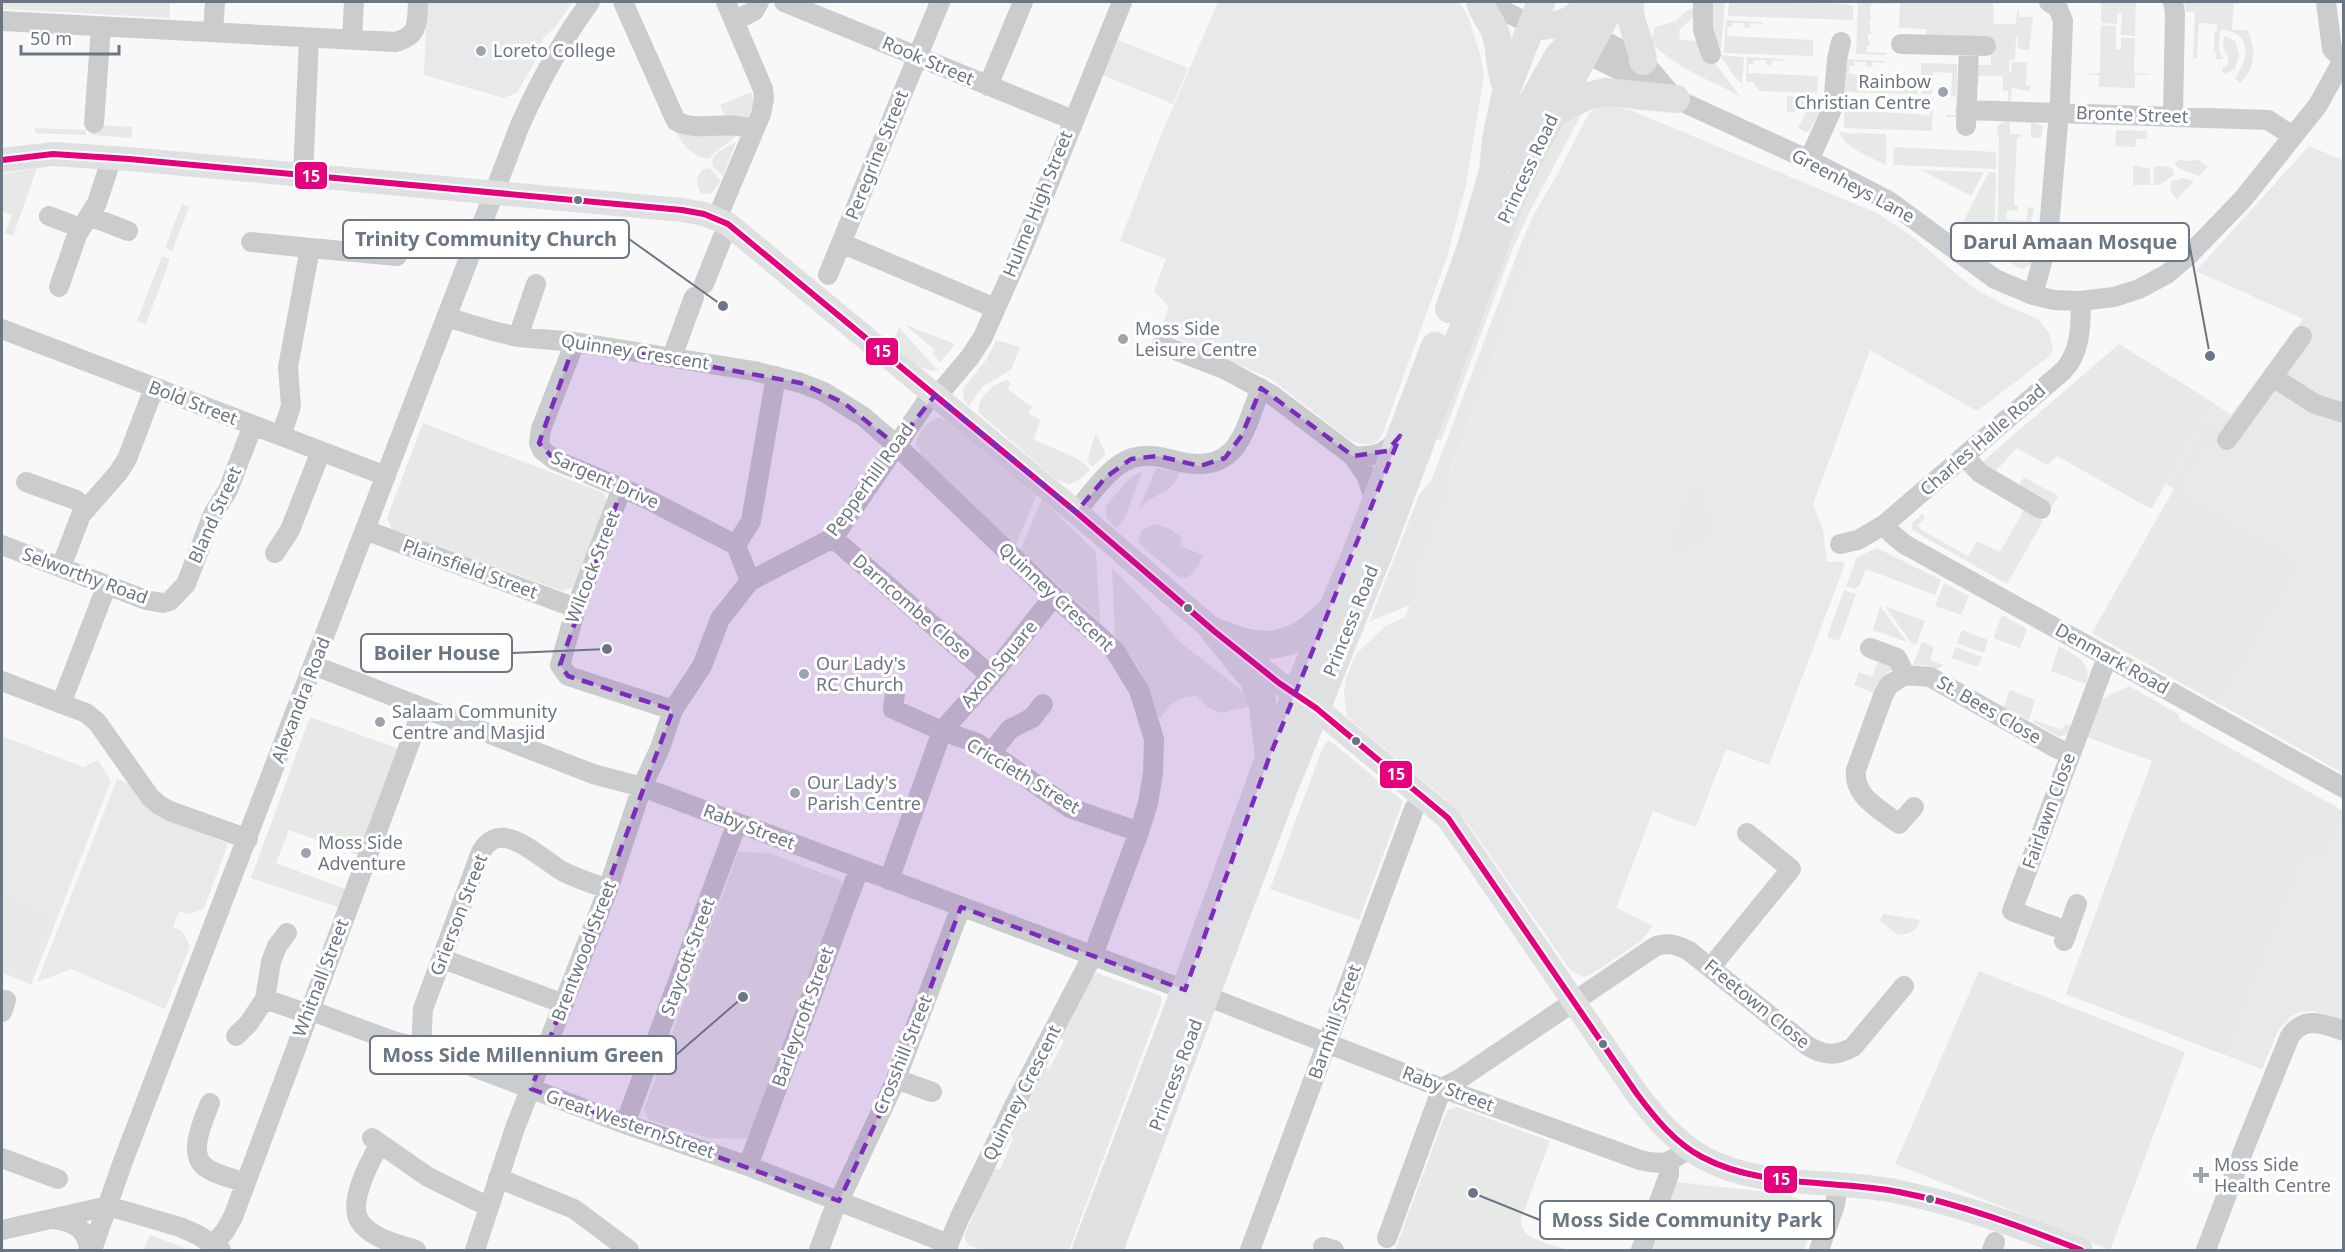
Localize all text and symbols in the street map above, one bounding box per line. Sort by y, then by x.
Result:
scale bar [21,18,118,56]
text: 50 m [30,26,72,50]
street label: Rook Street [879,30,978,90]
place label: Loreto College [493,38,616,62]
marker: Loreto College [474,44,488,58]
place label: Rainbow Christian Centre [1794,69,1931,114]
marker: Rainbow Christian Centre [1936,85,1950,99]
street label: Peregrine Street [839,86,913,223]
street label: Bronte Street [2075,100,2189,128]
street label: Princess Road [1491,110,1563,227]
street label: Hulme High Street [997,126,1078,280]
street label: Greenheys Lane [1788,143,1919,228]
line badge: 15 [294,161,328,190]
text: 15 [302,165,320,187]
unlabelled marker [572,194,584,206]
callout: Trinity Community Church [343,220,629,258]
callout: Darul Amaan Mosque [1951,223,2189,261]
text: Trinity Community Church [355,225,617,252]
text: Darul Amaan Mosque [1963,228,2177,255]
place label: Moss Side Leisure Centre [1135,316,1257,361]
street label: Quinney Crescent [560,327,711,375]
marker: Moss Side Leisure Centre [1116,332,1130,346]
line badge: 15 [865,337,899,366]
text: 15 [873,340,891,362]
street label: Bold Street [146,374,242,430]
street label: Charles Halle Road [1914,378,2050,500]
street label: Pepperhill Road [820,418,918,541]
street label: Sargent Drive [548,445,663,513]
street label: Bland Street [182,462,246,567]
street label: Wilcock Street [560,506,625,626]
street label: Plainsfield Street [400,533,541,604]
street label: Quinney Crescent [994,537,1120,656]
street label: Selworthy Road [19,541,151,609]
street label: Darncombe Close [848,548,977,664]
street label: Princess Road [1317,561,1383,680]
unlabelled marker [1182,602,1194,614]
street label: Axon Square [955,615,1042,712]
street label: Denmark Road [2051,617,2174,699]
street label: Alexandra Road [265,633,335,766]
callout: Boiler House [361,634,512,672]
text: Boiler House [374,639,500,666]
place label: Our Lady's RC Church [816,651,906,696]
marker: Our Lady's RC Church [797,667,811,681]
street label: St. Bees Close [1933,670,2046,749]
place label: Salaam Community Centre and Masjid [392,699,558,744]
marker: Salaam Community Centre and Masjid [373,715,387,729]
street label: Criccieth Street [962,732,1085,819]
unlabelled marker [1350,735,1362,747]
street label: Fairlawn Close [2016,749,2080,872]
line badge: 15 [1379,760,1413,789]
text: 15 [1387,763,1405,785]
place label: Our Lady's Parish Centre [807,770,921,815]
marker: Our Lady's Parish Centre [788,786,802,800]
street label: Raby Street [700,798,799,855]
place label: Moss Side Adventure [318,830,406,875]
marker: Moss Side Adventure [299,846,313,860]
street label: Grierson Street [424,850,492,979]
street label: Brentwood Street [545,877,621,1024]
street label: Staycott Street [655,894,720,1019]
street label: Whitnall Street [287,915,354,1040]
street label: Barleycroft Street [766,943,839,1090]
street label: Freetown Close [1700,953,1815,1053]
street label: Barnhill Street [1302,961,1366,1082]
street label: Crosshill Street [867,991,937,1118]
street label: Princess Road [1143,1015,1207,1134]
street label: Quinney Crescent [977,1020,1066,1165]
callout: Moss Side Millennium Green [370,1036,676,1074]
unlabelled marker [1597,1038,1609,1050]
text: Moss Side Millennium Green [382,1041,664,1068]
street label: Raby Street [1399,1060,1498,1117]
street label: Great Western Street [543,1083,718,1163]
place label: Moss Side Health Centre [2214,1152,2331,1197]
line badge: 15 [1763,1165,1798,1194]
marker: Moss Side Health Centre [2192,1166,2210,1184]
text: 15 [1772,1168,1790,1190]
unlabelled marker [1924,1193,1936,1205]
callout: Moss Side Community Park [1540,1201,1834,1239]
text: Moss Side Community Park [1552,1206,1823,1233]

